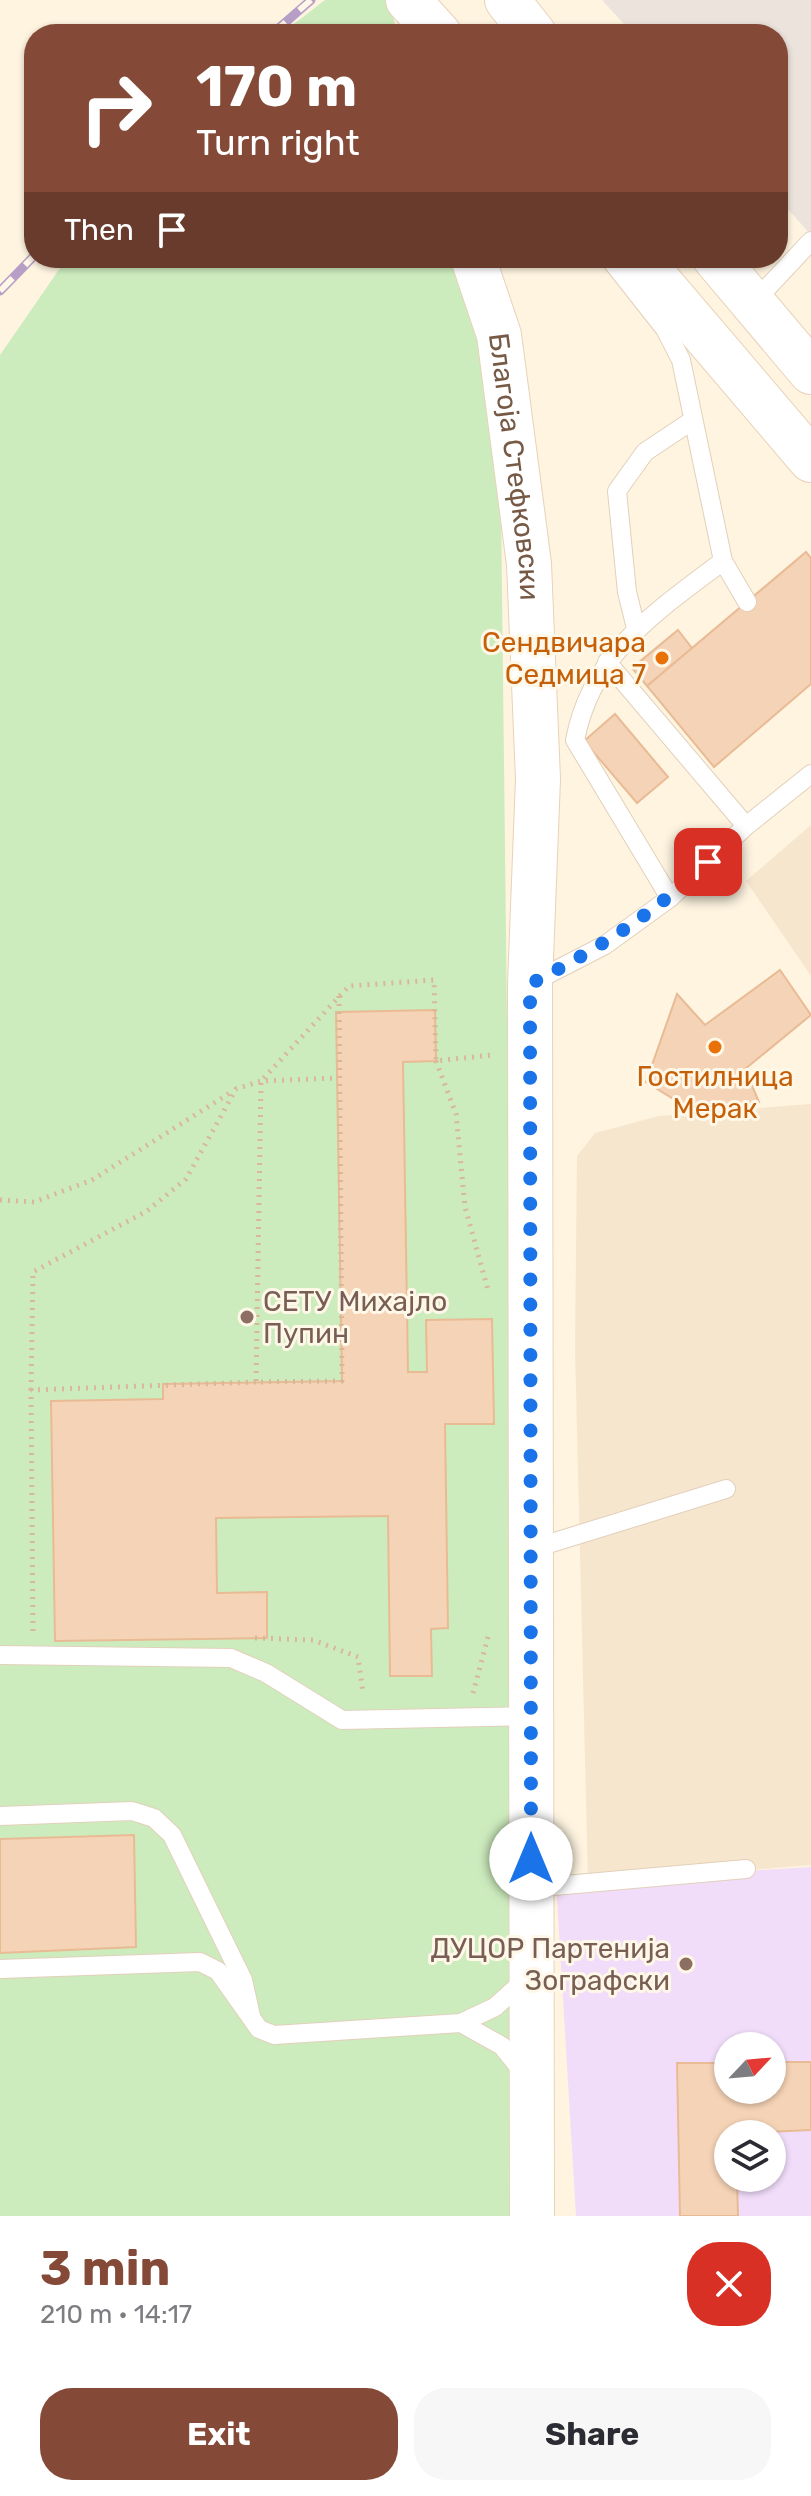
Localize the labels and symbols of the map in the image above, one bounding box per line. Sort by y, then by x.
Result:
street label: Благоја Стефковски [482,331,547,601]
place label: Сендвичара Седмица 7 [482,626,646,691]
marker: Сендвичара Седмица 7 [653,649,671,667]
pin [674,828,742,896]
marker: Гостилница Мерак [706,1038,724,1056]
place label: Гостилница Мерак [636,1060,794,1125]
place label: СЕТУ Михајло Пупин [263,1285,447,1350]
marker: СЕТУ Михајло Пупин [238,1308,256,1326]
position arrow [489,1817,573,1901]
place label: ДУЦОР Партенија Зографски [431,1932,670,1997]
marker: ДУЦОР Партенија Зографски [677,1955,695,1973]
north arrow [714,2032,786,2104]

